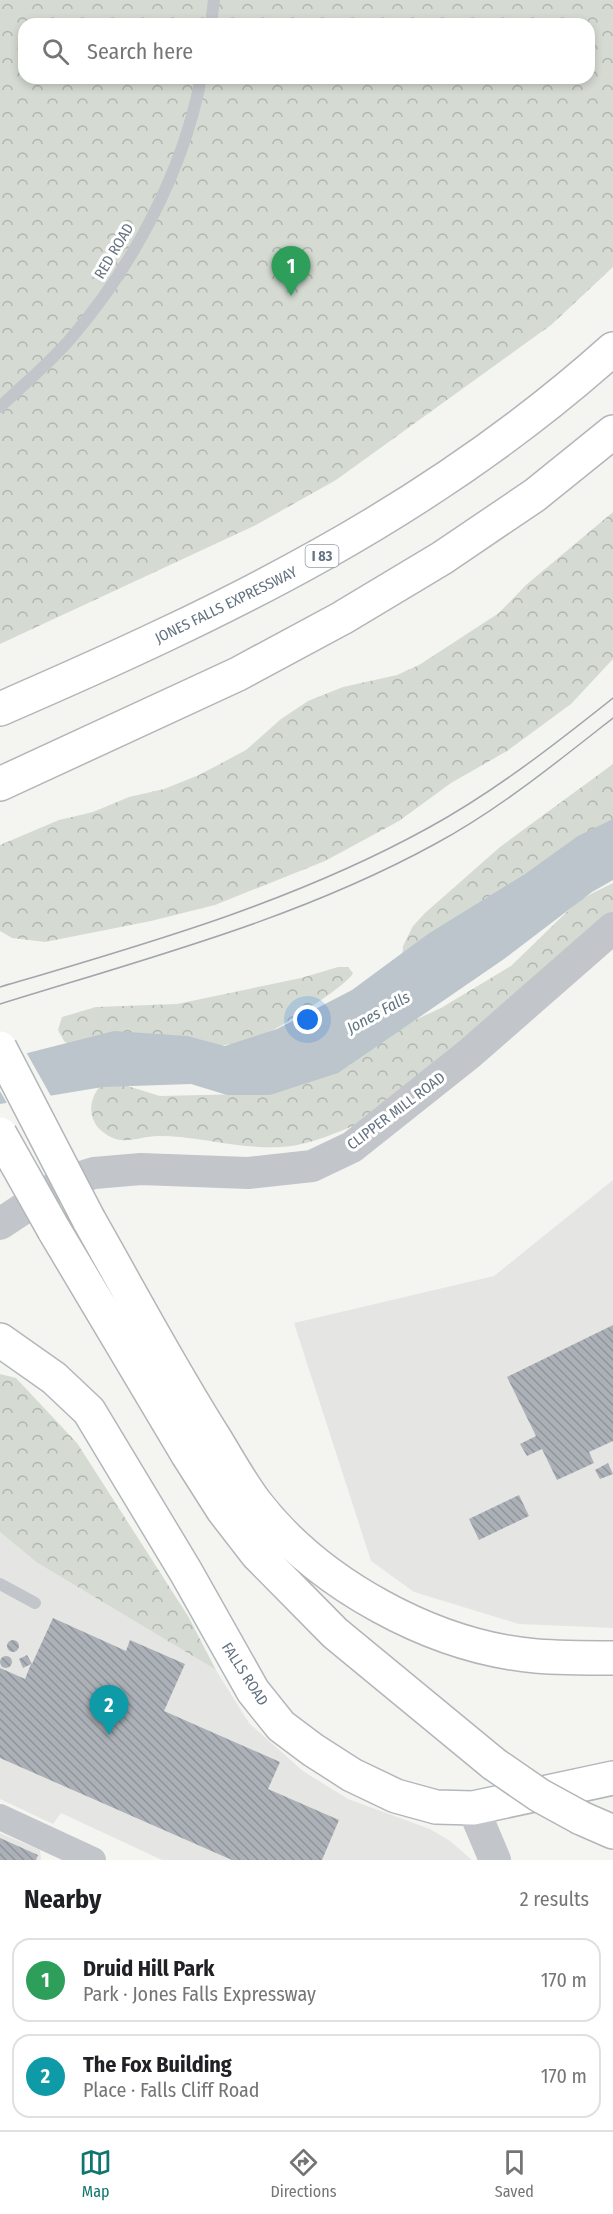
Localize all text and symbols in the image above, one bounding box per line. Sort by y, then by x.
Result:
search box [18,18,595,84]
icon: search [39,35,72,68]
text: Search here [87,38,193,65]
street label: RED ROAD [90,220,138,282]
pin: 1 [272,246,310,296]
road number: I 83 [306,545,338,567]
street label: JONES FALLS EXPRESSWAY [152,563,300,647]
water label: Jones Falls [343,987,413,1038]
your location [293,1005,322,1034]
street label: CLIPPER MILL ROAD [343,1068,449,1154]
street label: FALLS ROAD [218,1639,272,1709]
pin: 2 [90,1686,128,1735]
text: Nearby [24,1884,101,1915]
text: 2 results [520,1887,589,1911]
text: Druid Hill Park [83,1955,214,1982]
text: 1 [41,1968,50,1992]
text: 170 m [541,1968,587,1992]
text: Park · Jones Falls Expressway [83,1982,316,2006]
text: The Fox Building [83,2051,232,2078]
text: 2 [41,2064,50,2088]
text: 170 m [541,2064,587,2088]
text: Place · Falls Cliff Road [83,2078,260,2102]
tab: Map [79,2146,112,2201]
tab: Directions [270,2146,337,2201]
tab: Saved [495,2146,534,2201]

